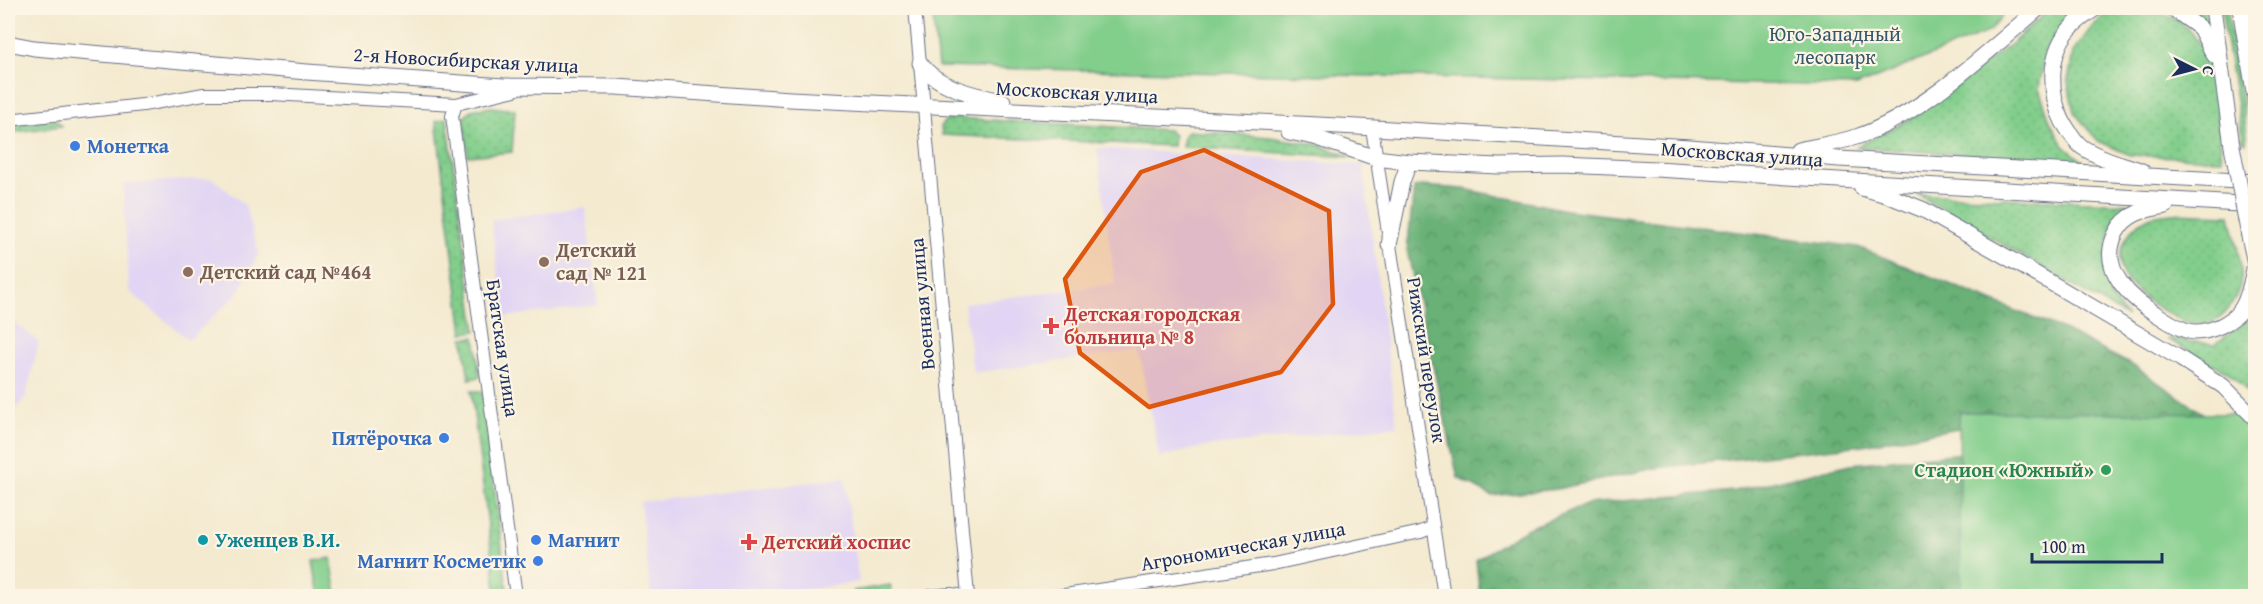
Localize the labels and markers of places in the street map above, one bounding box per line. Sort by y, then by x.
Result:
place label: Монетка [87,131,170,160]
marker: Монетка [68,139,82,153]
place label: Детский сад № 121 [555,235,647,287]
marker: Детский сад № 121 [537,255,551,269]
place label: Детский сад №464 [199,257,372,286]
marker: Детский сад №464 [181,265,195,279]
place label: Детская городская больница № 8 [1063,299,1240,351]
marker: Детская городская больница № 8 [1042,317,1060,335]
place label: Пятёрочка [332,423,433,452]
marker: Пятёрочка [437,431,451,445]
place label: Стадион «Южный» [1914,455,2094,484]
marker: Стадион «Южный» [2099,463,2113,477]
place label: Уженцев В.И. [215,525,341,554]
place label: Магнит [548,525,620,554]
place label: Детский хоспис [761,527,911,556]
marker: Уженцев В.И. [196,533,210,547]
marker: Магнит [529,533,543,547]
marker: Детский хоспис [740,533,758,551]
place label: Магнит Косметик [357,546,527,575]
marker: Магнит Косметик [531,554,545,568]

